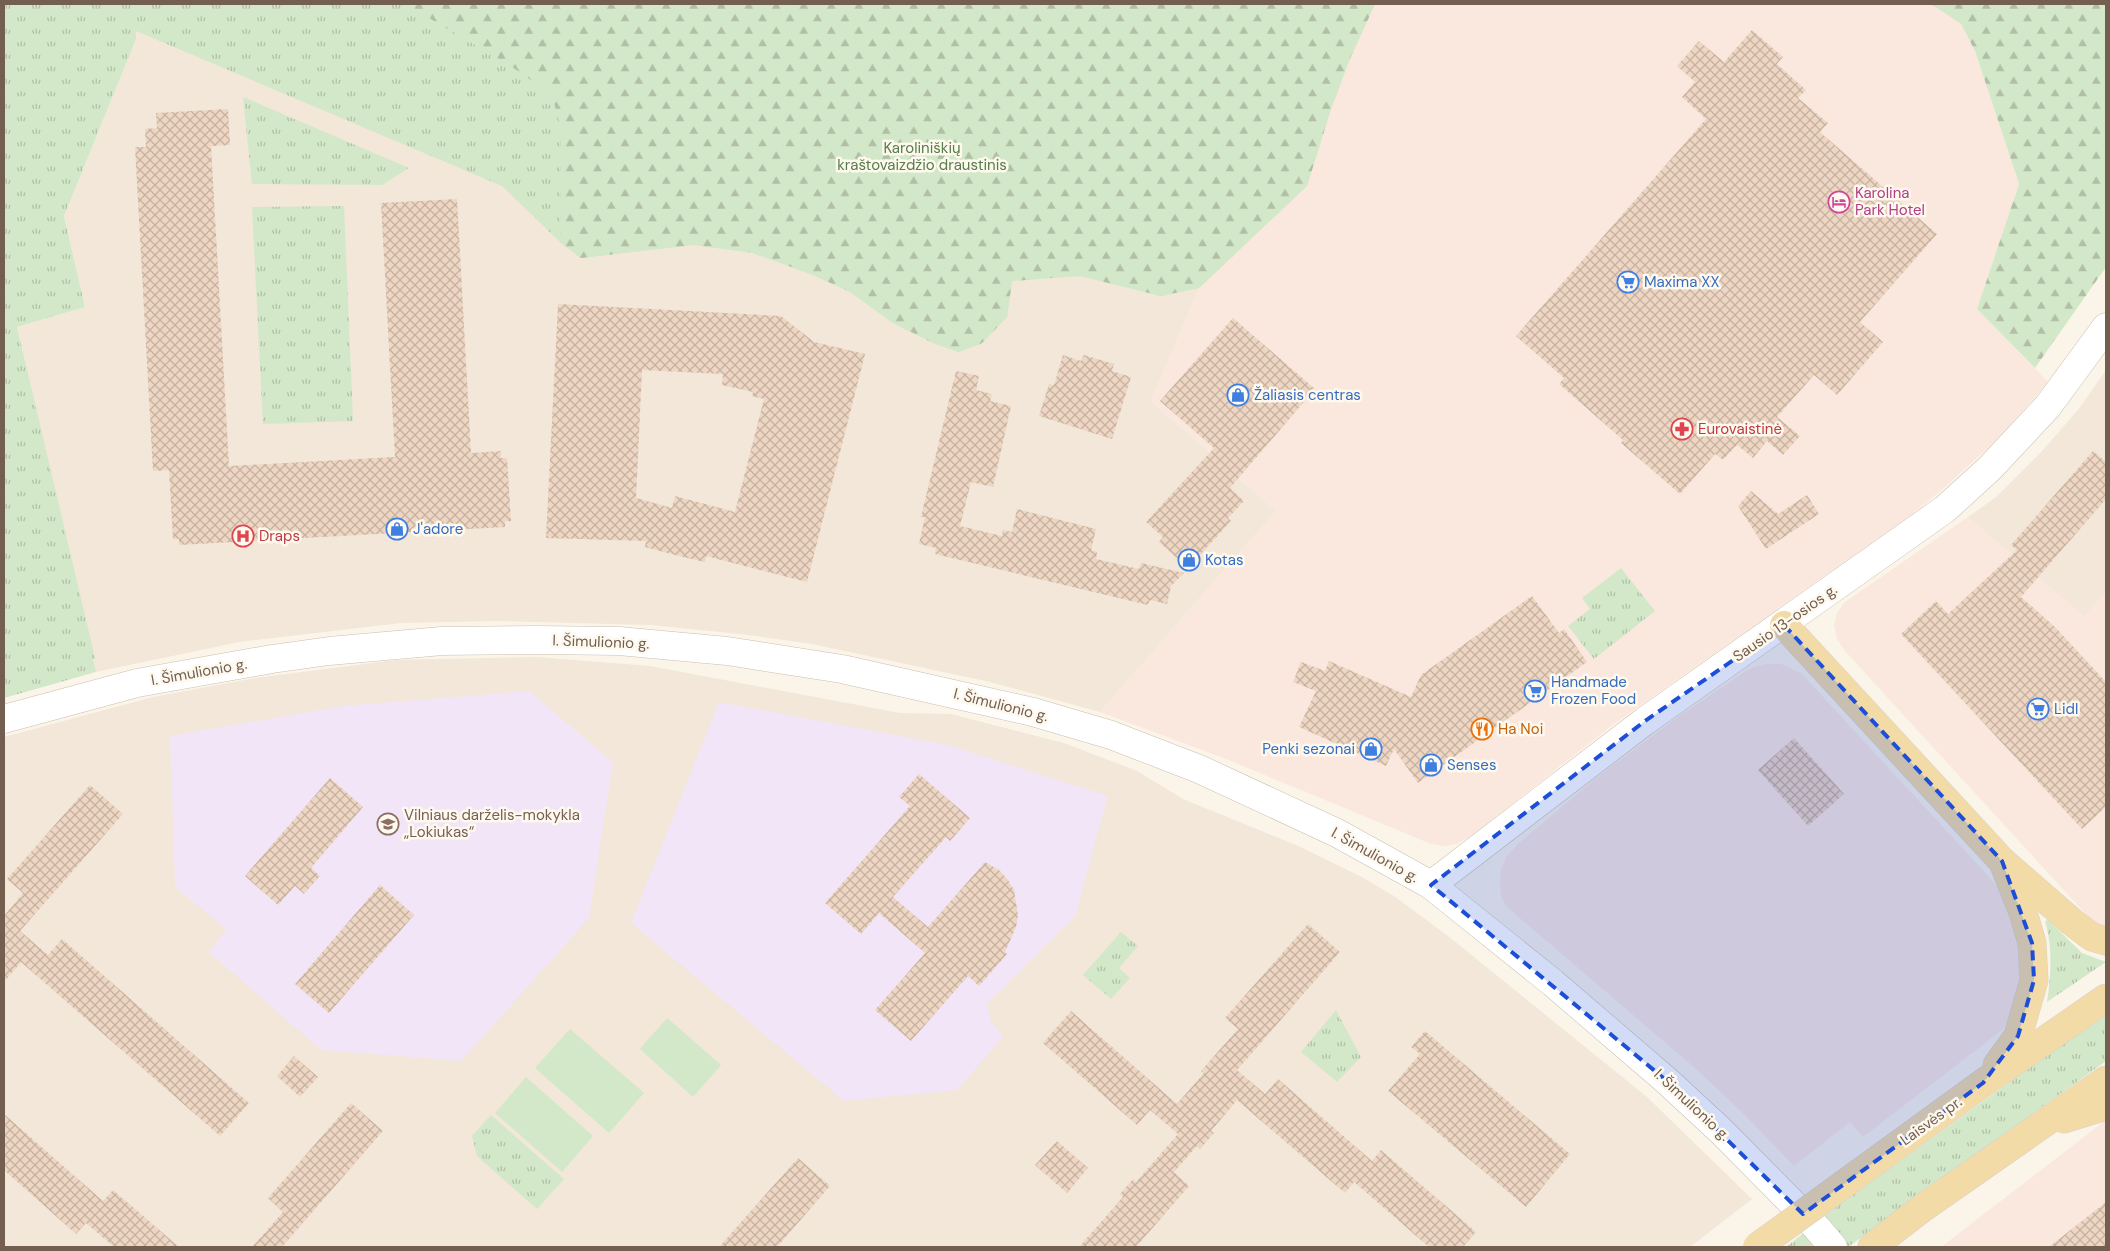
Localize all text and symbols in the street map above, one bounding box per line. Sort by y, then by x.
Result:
park label: Karoliniškių kraštovaizdžio draustinis [837,138,1007,175]
place label: Karolina Park Hotel [1855,183,1925,220]
hotel icon: Karolina Park Hotel [1827,190,1851,214]
supermarket icon: Maxima XX [1616,270,1640,294]
place label: Maxima XX [1644,272,1719,292]
shop icon: Žaliasis centras [1226,383,1250,407]
place label: Žaliasis centras [1254,385,1361,405]
pharmacy icon: Eurovaistinė [1670,417,1694,441]
place label: Eurovaistinė [1698,419,1782,439]
shop icon: J'adore [385,517,409,541]
place label: J'adore [413,519,463,539]
hospital icon: Draps [231,524,255,548]
place label: Draps [259,526,300,546]
shop icon: Kotas [1177,548,1201,572]
place label: Kotas [1205,550,1243,570]
street label: Sausio 13-osios g. [1729,580,1841,666]
street label: I. Šimulionio g. [552,630,650,654]
street label: I. Šimulionio g. [149,654,249,690]
place label: Handmade Frozen Food [1551,672,1636,709]
supermarket icon: Handmade Frozen Food [1523,679,1547,703]
street label: I. Šimulionio g. [952,684,1051,726]
supermarket icon: Lidl [2026,697,2050,721]
place label: Lidl [2054,699,2078,719]
restaurant icon: Ha Noi [1470,717,1494,741]
place label: Ha Noi [1498,719,1543,739]
shop icon: Penki sezonai [1359,737,1383,761]
place label: Penki sezonai [1262,739,1355,759]
shop icon: Senses [1419,753,1443,777]
place label: Senses [1447,755,1496,775]
place label: Vilniaus darželis-mokykla „Lokiukas“ [404,805,580,842]
school or university icon: Vilniaus darželis-mokykla „Lokiukas“ [376,812,400,836]
street label: I. Šimulionio g. [1328,823,1422,887]
street label: I. Šimulionio g. [1650,1065,1734,1145]
street label: Laisvės pr. [1896,1092,1966,1150]

